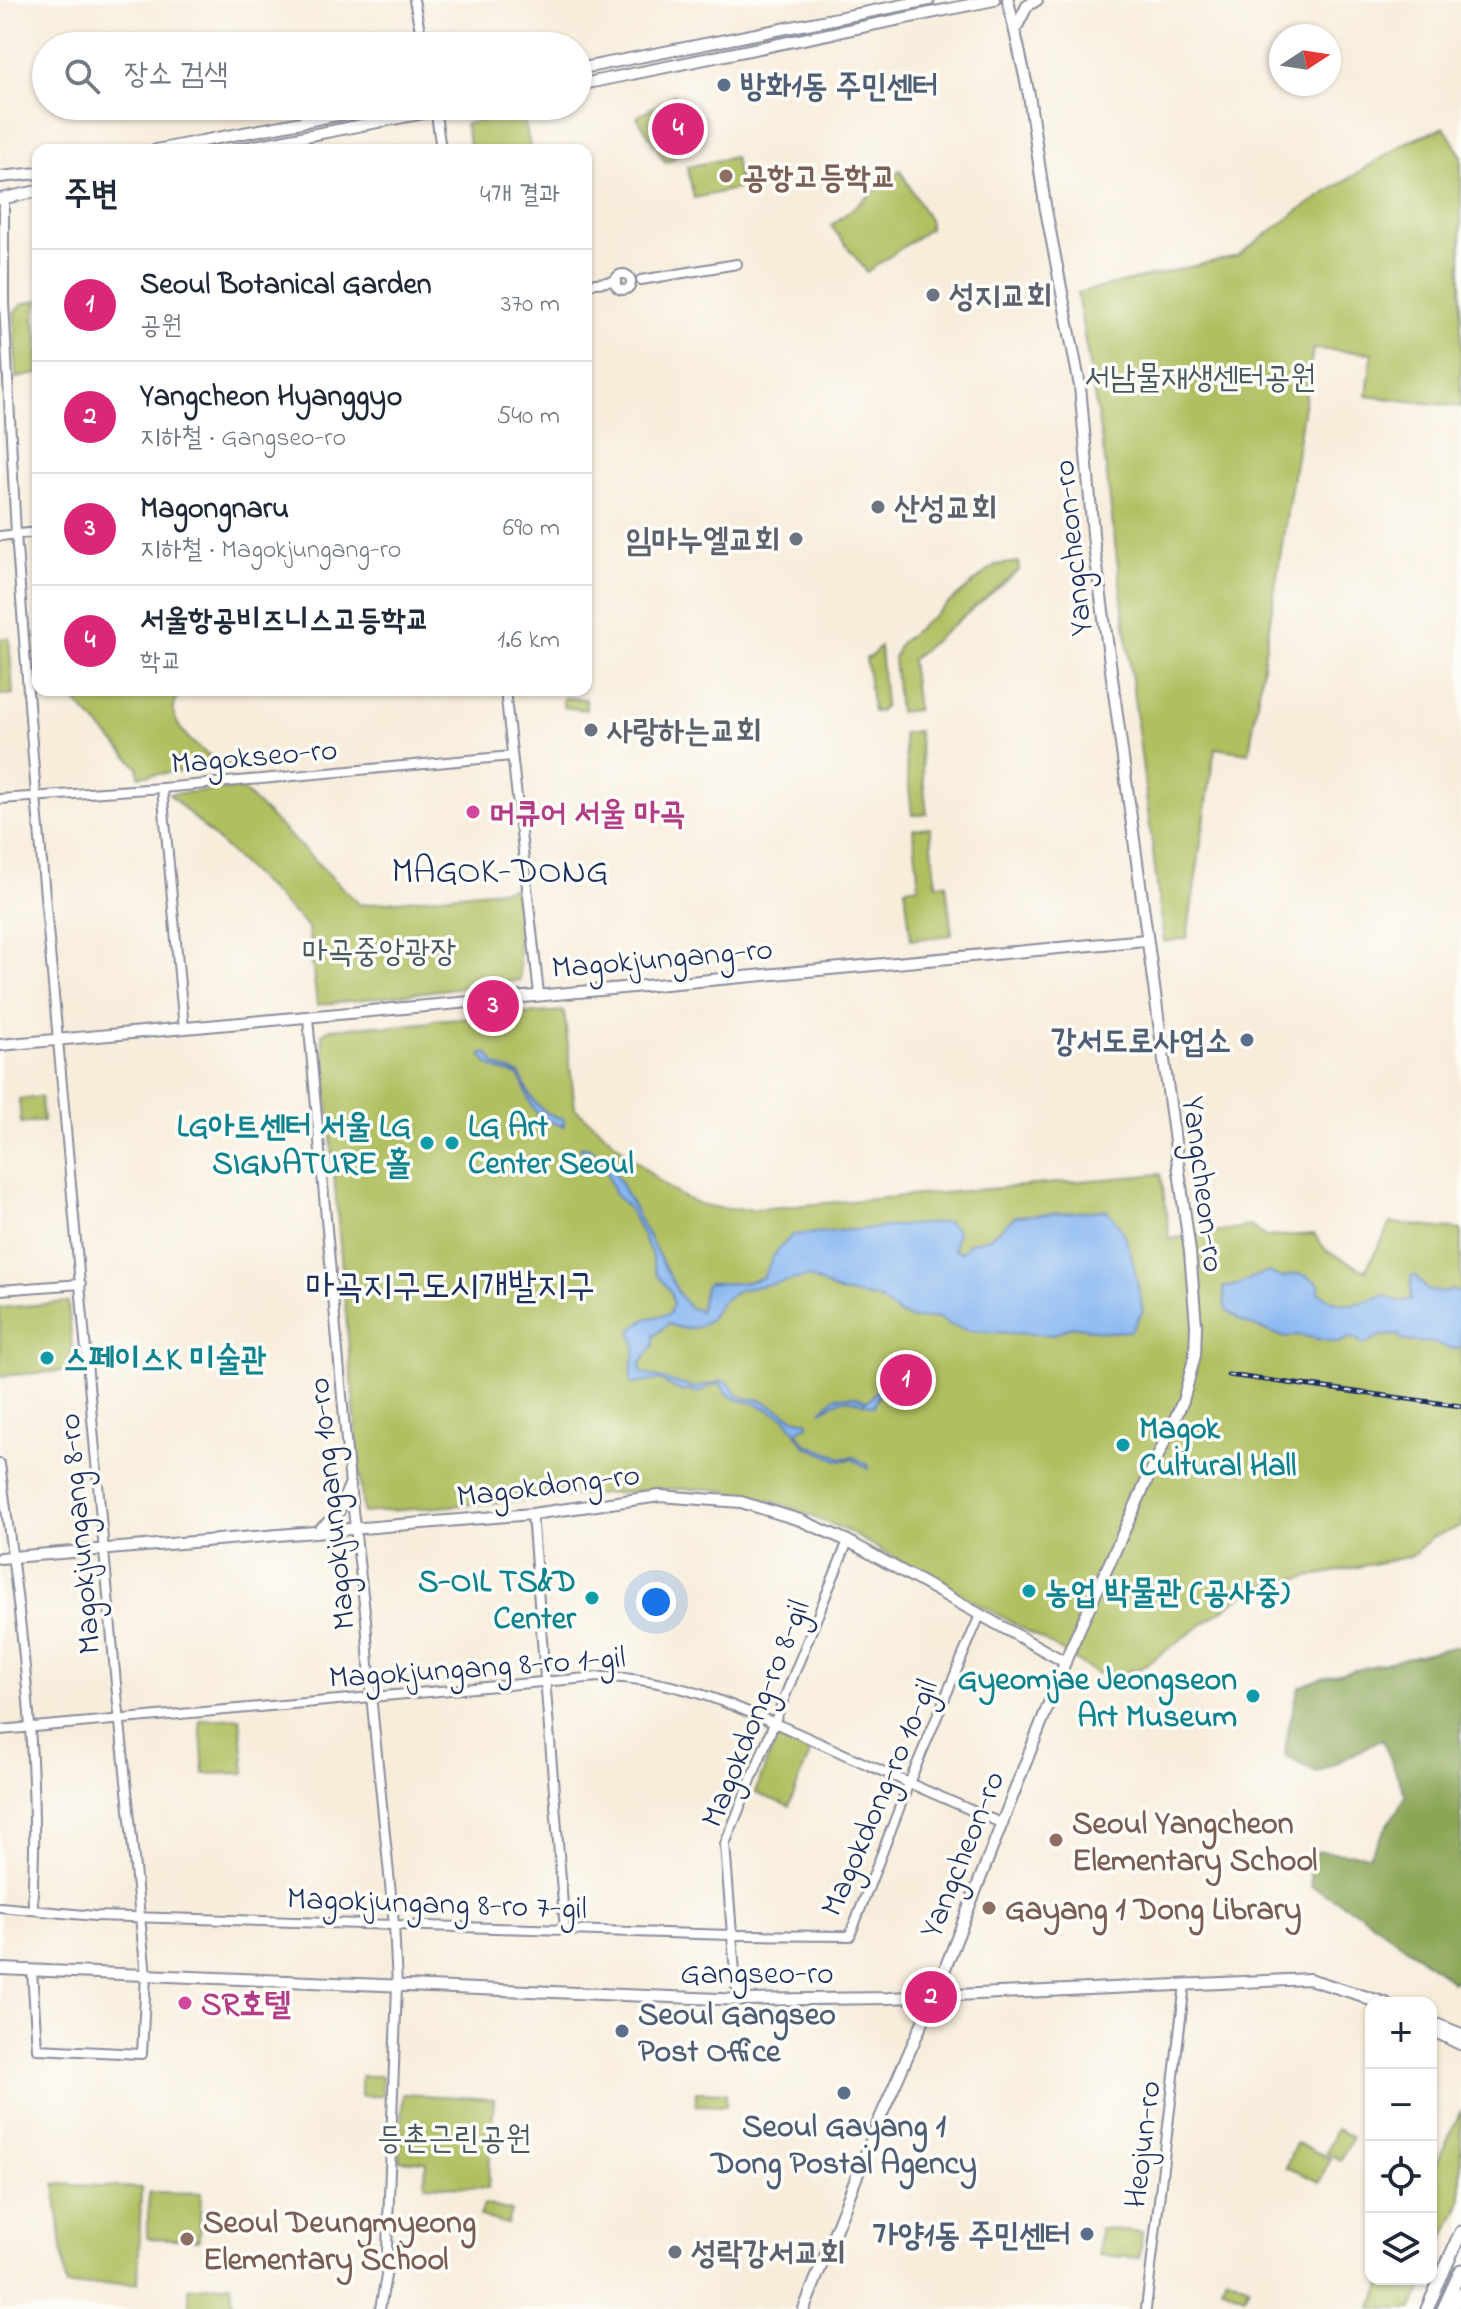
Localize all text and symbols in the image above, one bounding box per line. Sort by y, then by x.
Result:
north arrow [1269,24,1341,96]
search box [32,32,592,120]
icon: search [60,54,104,98]
text: 장소 검색 [124,54,228,98]
place label: 방화1동 주민센터 [740,65,938,112]
marker: 방화1동 주민센터 [715,76,733,94]
pin: 4 [652,99,704,159]
place label: 공항고등학교 [742,156,897,203]
marker: 공항고등학교 [717,167,735,185]
text: 주변 [64,171,119,221]
text: 4개 결과 [480,177,560,215]
text: Seoul Botanical Garden [140,264,432,308]
place label: 성지교회 [949,275,1052,322]
text: 1 [86,286,94,324]
text: 370 m [501,286,560,324]
marker: 성지교회 [924,286,942,304]
text: 공원 [140,308,182,346]
park label: 서남물재생센터공원 [1084,356,1316,403]
text: Yangcheon Hyanggyo [140,376,402,420]
text: 2 [84,398,96,436]
text: 540 m [497,398,560,436]
text: 지하철 · Gangseo-ro [140,420,346,458]
street label: Yangcheon-ro [1042,457,1107,638]
place label: 산성교회 [894,487,997,534]
text: Magongnaru [140,488,289,532]
marker: 산성교회 [869,498,887,516]
text: 3 [85,510,95,548]
text: 690 m [503,510,560,548]
place label: 임마누엘교회 [626,519,780,566]
marker: 임마누엘교회 [787,530,805,548]
text: 지하철 · Magokjungang-ro [140,532,401,570]
text: 서울항공비즈니스고등학교 [140,600,430,644]
text: 4 [85,622,95,660]
text: 1.6 km [497,622,560,660]
text: 학교 [140,644,182,682]
place label: 사랑하는교회 [606,710,762,757]
marker: 사랑하는교회 [582,721,600,739]
street label: Magokseo-ro [169,728,339,789]
place label: 머큐어 서울 마곡 [489,792,685,839]
marker: 머큐어 서울 마곡 [464,803,482,821]
district label: MAGOK-DONG [391,847,609,900]
street label: Magokjungang-ro [550,927,775,994]
park label: 마곡중앙광장 [302,930,456,977]
pin: 3 [467,976,519,1036]
place label: 강서도로사업소 [1051,1020,1231,1067]
marker: 강서도로사업소 [1238,1031,1256,1049]
street label: Yangcheon-ro [1167,1094,1236,1275]
place label: LG아트센터 서울 LG SIGNATURE 홀 [177,1105,411,1189]
place label: LG Art Center Seoul [468,1105,634,1189]
marker: LG아트센터 서울 LG SIGNATURE 홀 [418,1134,436,1152]
marker: LG Art Center Seoul [443,1134,461,1152]
district label: 마곡지구도시개발지구 [305,1262,595,1315]
place label: 스페이스K 미술관 [63,1338,267,1385]
marker: 스페이스K 미술관 [38,1349,56,1367]
pin: 1 [880,1350,932,1410]
street label: Magokjungang 10-ro [297,1375,370,1632]
place label: Magok Cultural Hall [1139,1407,1296,1491]
street label: Magokjungang 8-ro [48,1411,115,1656]
marker: Magok Cultural Hall [1114,1436,1132,1454]
street label: Magokdong-ro [454,1453,643,1522]
place label: S-OIL TS&D Center [418,1560,577,1644]
place label: 농업 박물관 (공사중) [1045,1571,1291,1618]
your location [636,1582,676,1622]
marker: 농업 박물관 (공사중) [1020,1582,1038,1600]
marker: S-OIL TS&D Center [583,1589,601,1607]
street label: Magokdong-ro 8-gil [690,1593,824,1835]
street label: Magokjungang 8-ro 1-gil [327,1636,627,1703]
place label: Gyeomjae Jeongseon Art Museum [958,1658,1237,1742]
street label: Magokdong-ro 10-gil [810,1672,952,1924]
marker: Gyeomjae Jeongseon Art Museum [1244,1687,1262,1705]
street label: Yangcheon-ro [909,1765,1019,1946]
place label: Seoul Yangcheon Elementary School [1072,1802,1317,1887]
marker: Seoul Yangcheon Elementary School [1047,1831,1065,1849]
street label: Magokjungang 8-ro 7-gil [286,1877,588,1934]
place label: Gayang 1 Dong Library [1005,1888,1302,1936]
marker: Gayang 1 Dong Library [980,1899,998,1917]
street label: Gangseo-ro [680,1952,834,1999]
pin: 2 [905,1967,957,2027]
place label: SR호텔 [201,1983,291,2030]
place label: Seoul Gangseo Post Office [638,1993,836,2077]
marker: SR호텔 [176,1994,194,2012]
map controls [1365,1997,1437,2285]
button: + [1365,1997,1437,2069]
marker: Seoul Gangseo Post Office [613,2022,631,2040]
button: − [1365,2069,1437,2141]
street label: Heojun-ro [1113,2078,1176,2211]
marker: Seoul Gayang 1 Dong Postal Agency [835,2084,853,2102]
place label: Seoul Gayang 1 Dong Postal Agency [709,2105,977,2190]
park label: 등촌근린공원 [377,2117,531,2164]
button: locate [1365,2141,1437,2213]
place label: Seoul Deungmyeong Elementary School [203,2201,476,2286]
button: layers [1365,2213,1437,2285]
place label: 가양1동 주민센터 [873,2214,1071,2261]
marker: 가양1동 주민센터 [1078,2225,1096,2243]
marker: Seoul Deungmyeong Elementary School [178,2230,196,2248]
place label: 성락강서교회 [691,2232,846,2279]
marker: 성락강서교회 [666,2243,684,2261]

